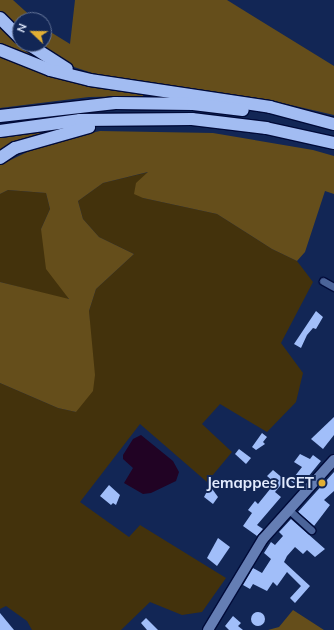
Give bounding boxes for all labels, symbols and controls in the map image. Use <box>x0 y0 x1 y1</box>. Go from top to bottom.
north arrow <box>12 12 52 52</box>
text: N <box>14 21 30 34</box>
place label: Jemappes ICET <box>206 474 314 492</box>
marker: Jemappes ICET <box>317 478 327 488</box>

